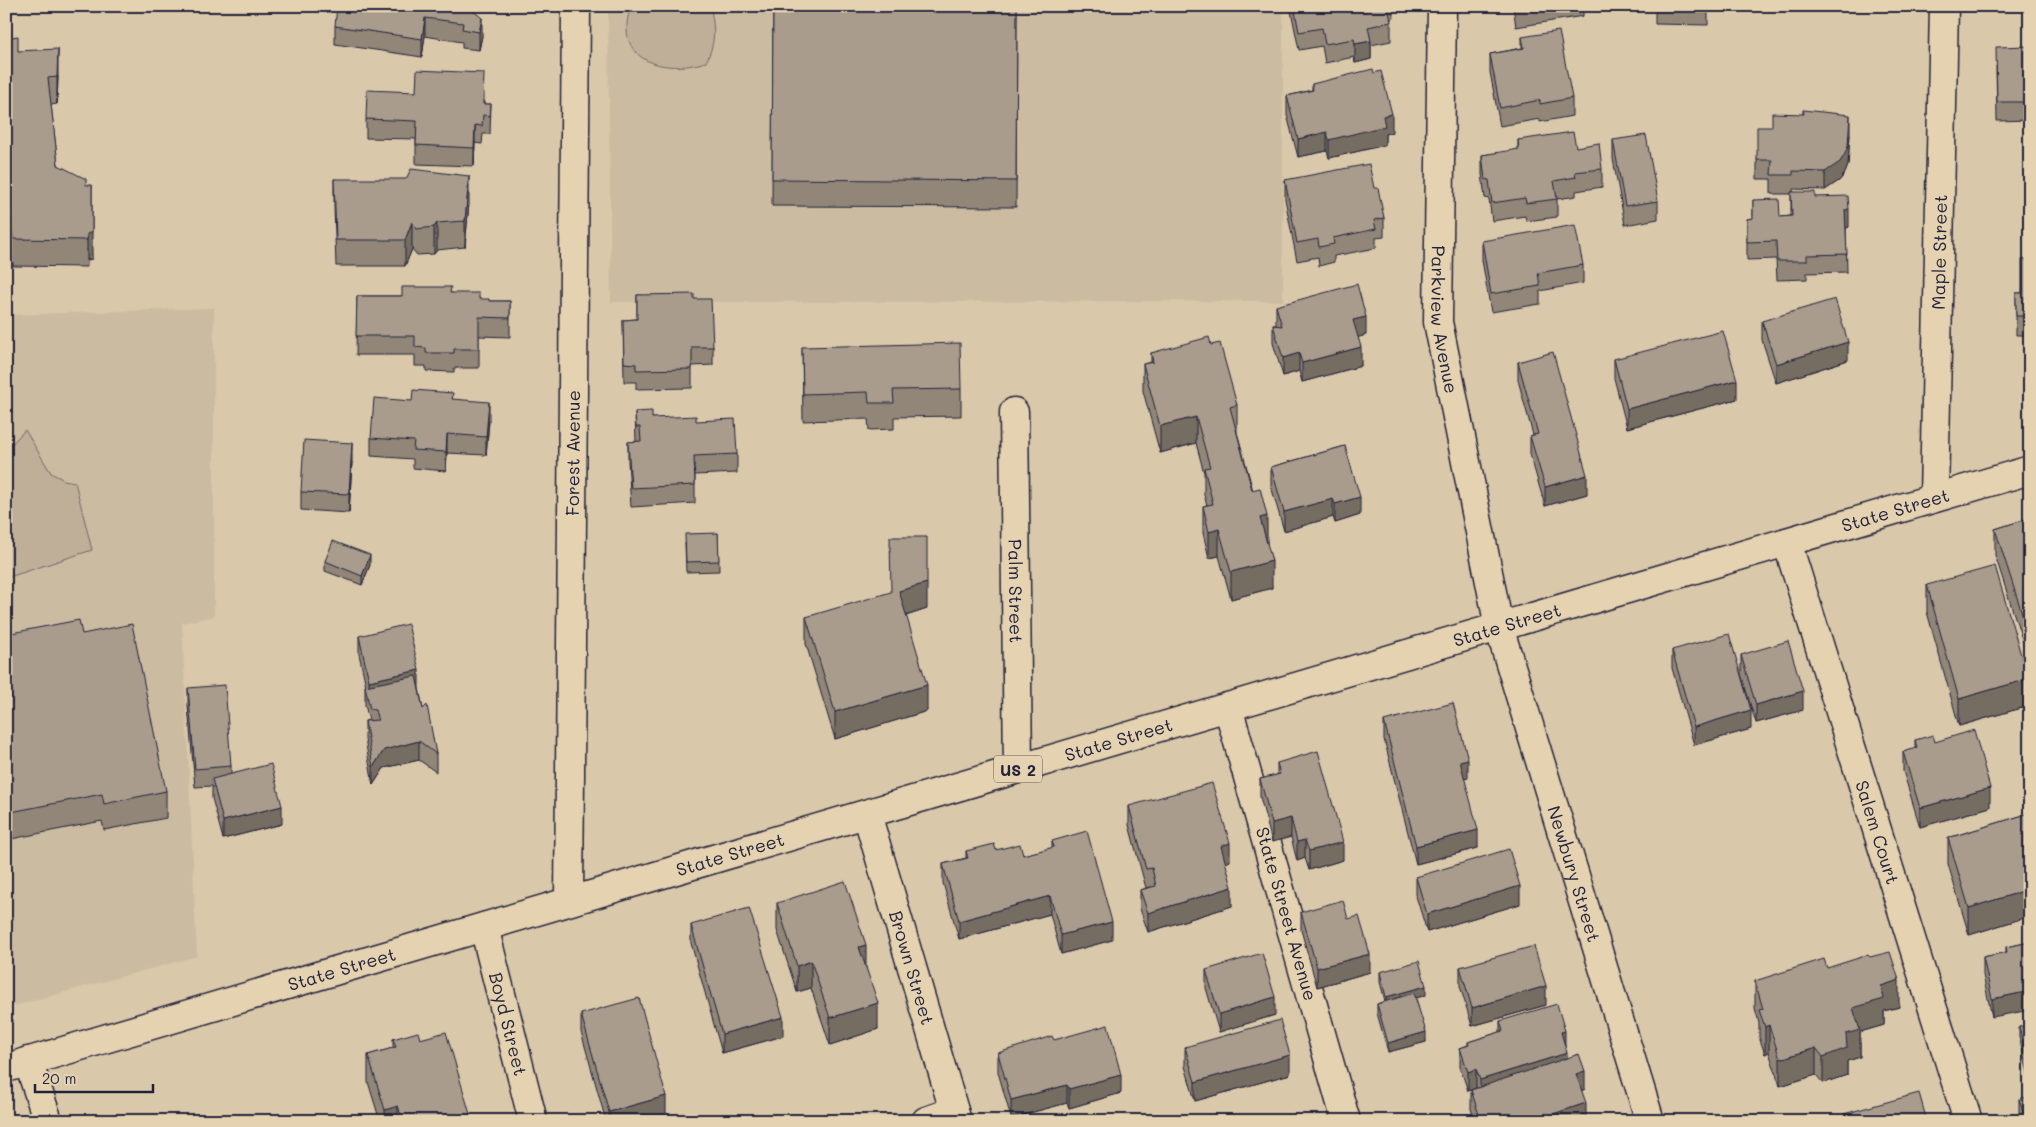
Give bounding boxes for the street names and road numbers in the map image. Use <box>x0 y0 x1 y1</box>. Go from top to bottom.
street label: Maple Street <box>1926 194 1952 310</box>
street label: Parkview Avenue <box>1426 245 1464 395</box>
street label: Forest Avenue <box>560 390 585 516</box>
street label: State Street <box>1838 483 1952 537</box>
street label: Palm Street <box>1003 539 1029 643</box>
street label: State Street <box>1450 597 1564 652</box>
street label: State Street <box>1062 712 1175 767</box>
road number: US 2 <box>994 756 1042 782</box>
street label: Salem Court <box>1850 777 1905 887</box>
street label: Newbury Street <box>1542 803 1607 945</box>
street label: State Street Avenue <box>1251 824 1323 1003</box>
street label: State Street <box>673 827 787 881</box>
street label: Brown Street <box>884 908 940 1028</box>
street label: State Street <box>285 942 399 996</box>
street label: Boyd Street <box>484 970 533 1078</box>

